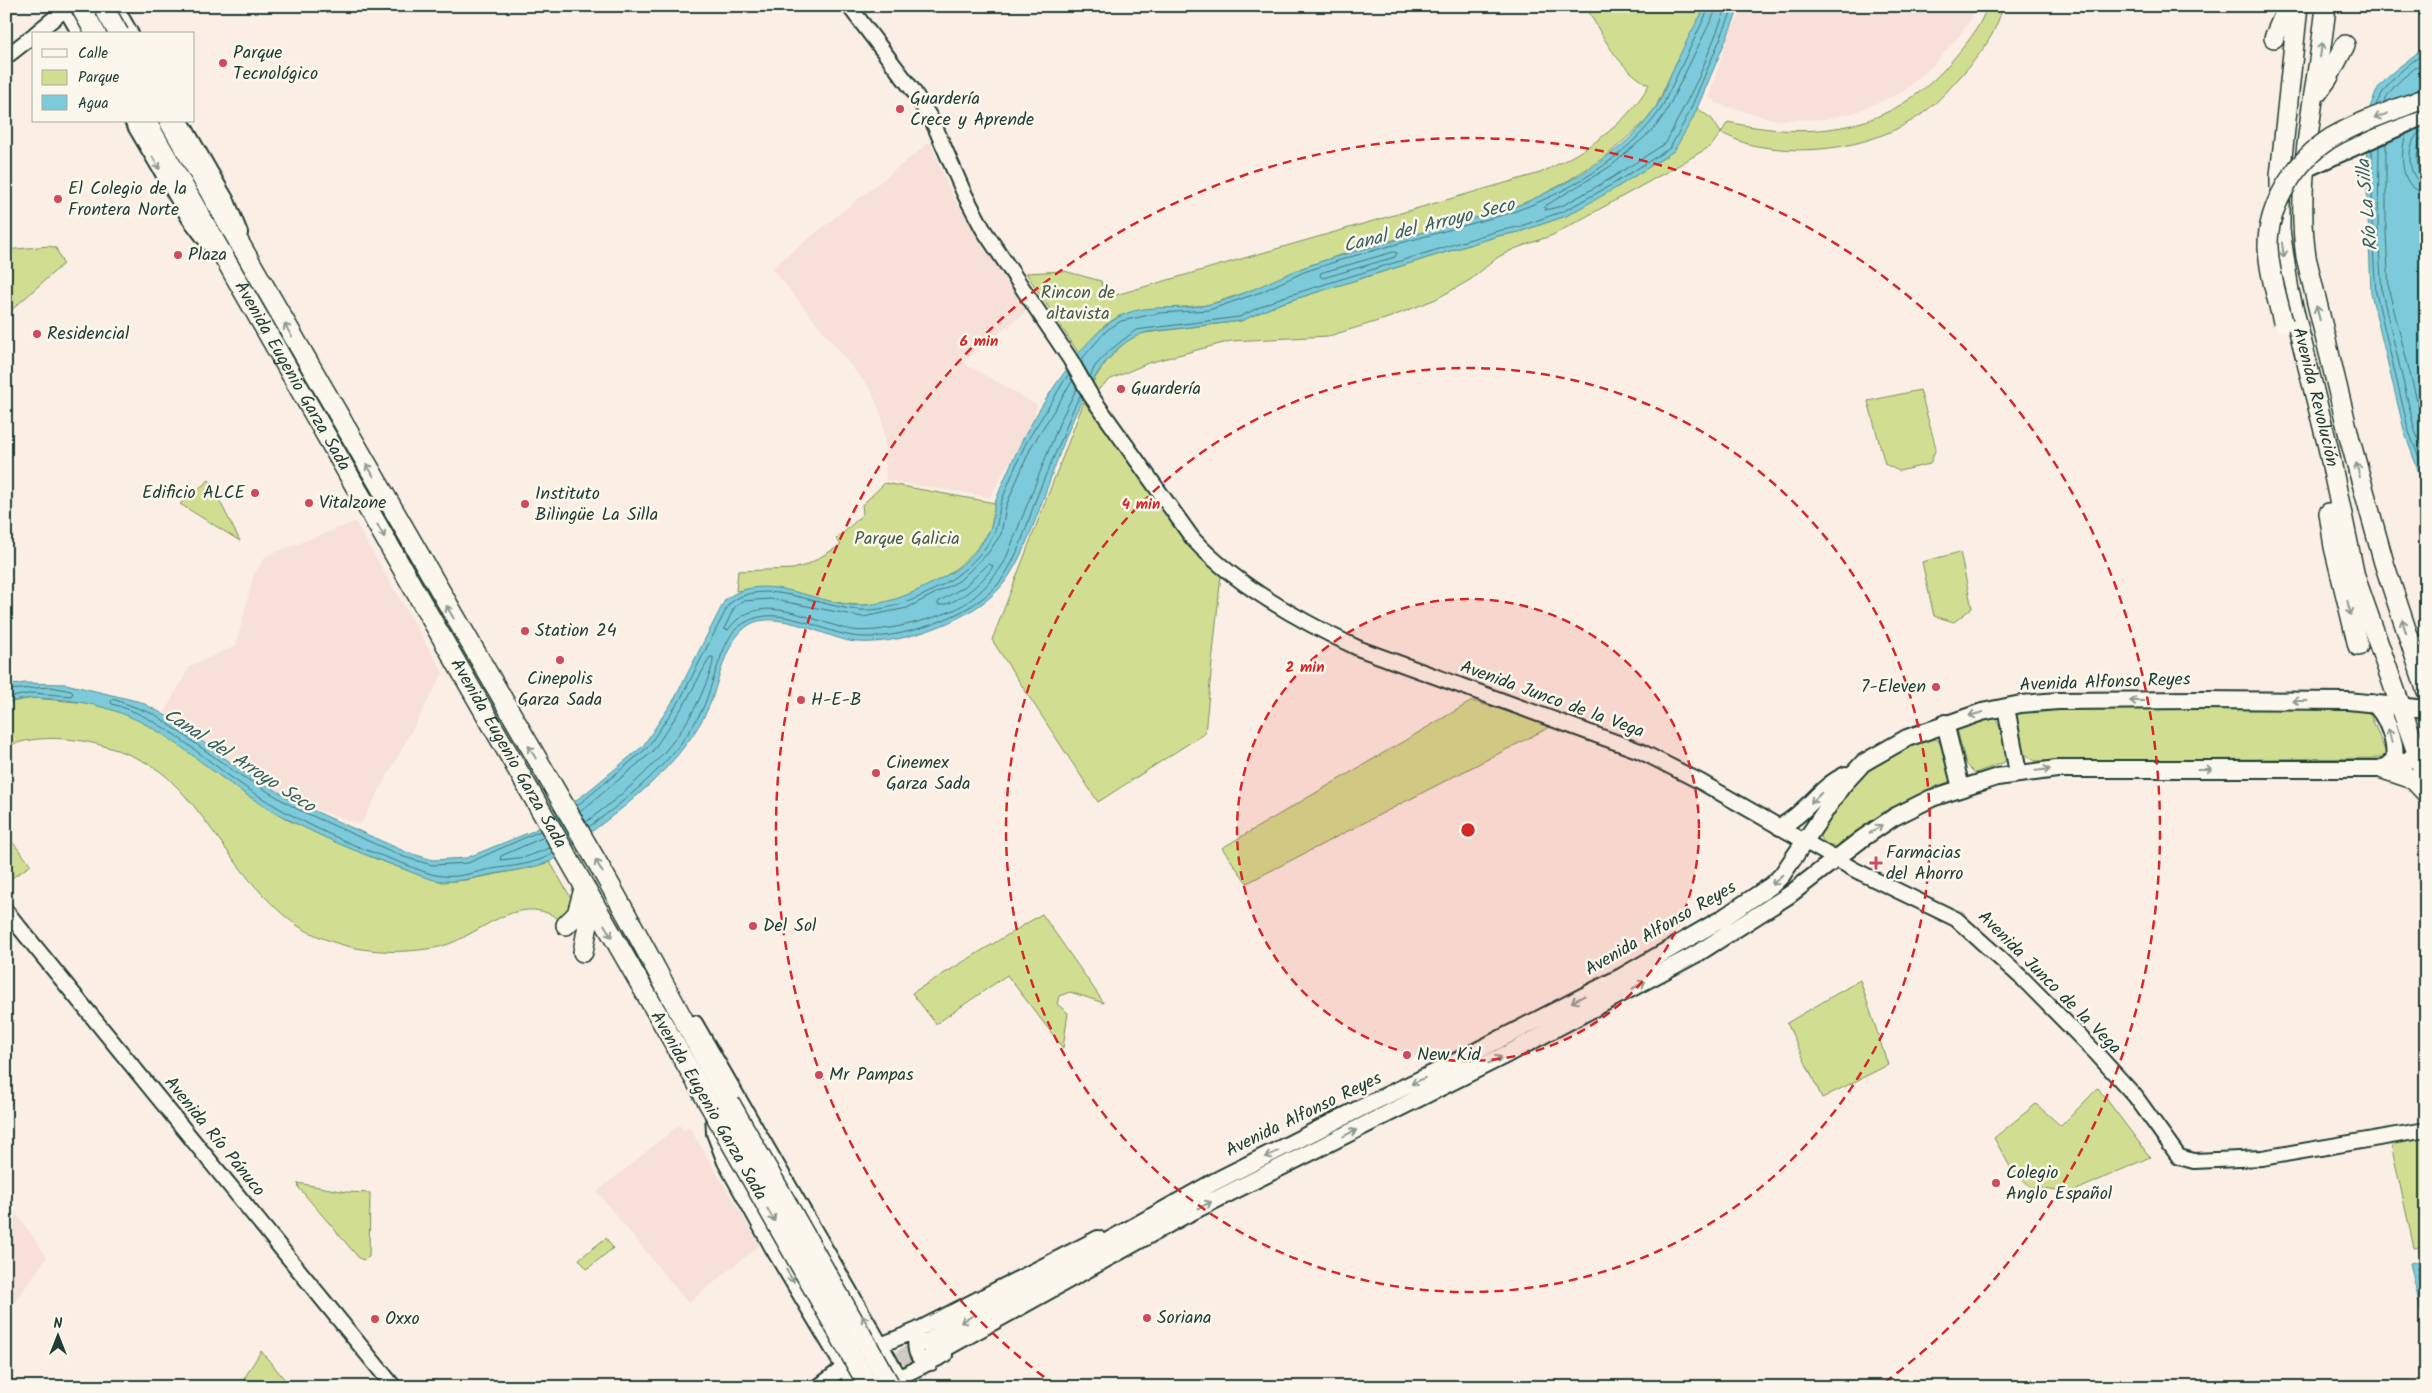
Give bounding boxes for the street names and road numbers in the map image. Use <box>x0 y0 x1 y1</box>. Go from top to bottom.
street label: Avenida Eugenio Garza Sada <box>226 276 358 477</box>
street label: Avenida Revolución <box>2284 324 2346 470</box>
street label: Avenida Eugenio Garza Sada <box>442 653 574 854</box>
street label: Avenida Junco de la Vega <box>1456 653 1648 747</box>
street label: Avenida Alfonso Reyes <box>2019 666 2191 700</box>
street label: Avenida Alfonso Reyes <box>1580 874 1743 984</box>
street label: Avenida Junco de la Vega <box>1970 904 2128 1062</box>
street label: Avenida Eugenio Garza Sada <box>642 1006 774 1206</box>
street label: Avenida Alfonso Reyes <box>1221 1064 1387 1165</box>
street label: Avenida Río Pánuco <box>156 1070 272 1204</box>

